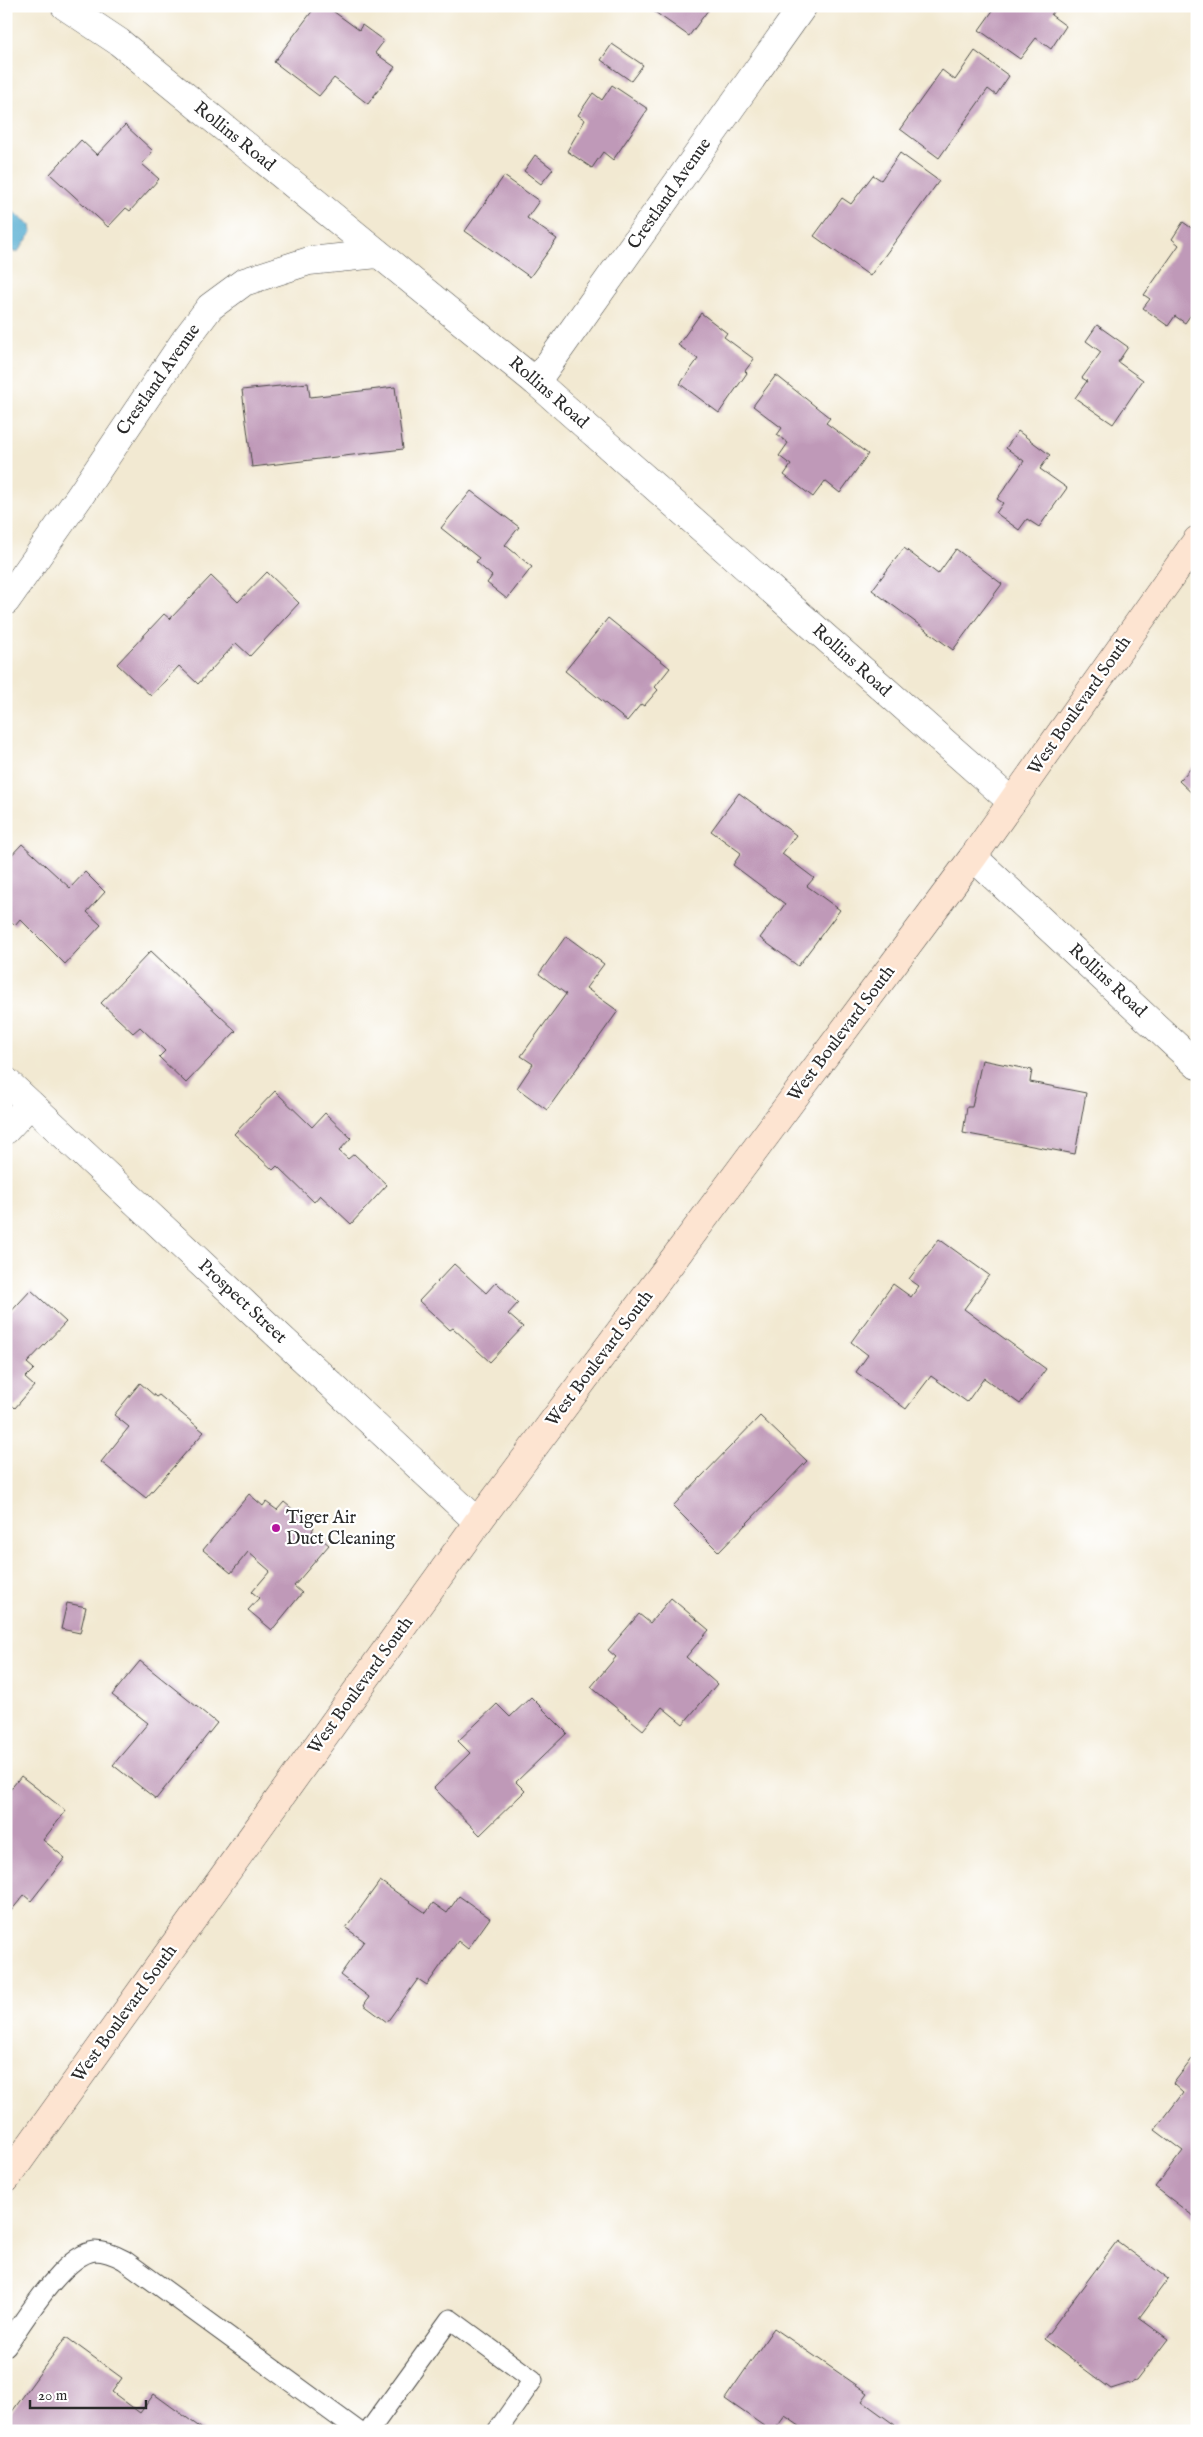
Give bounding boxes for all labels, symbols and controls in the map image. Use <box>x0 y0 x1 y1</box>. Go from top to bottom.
street label: Rollins Road <box>189 97 280 177</box>
street label: Crestland Avenue <box>623 134 717 254</box>
street label: Crestland Avenue <box>112 320 206 440</box>
street label: Rollins Road <box>503 352 593 434</box>
street label: Rollins Road <box>807 620 896 703</box>
street label: West Boulevard South <box>1023 632 1137 780</box>
street label: Rollins Road <box>1063 939 1151 1023</box>
street label: West Boulevard South <box>783 961 901 1107</box>
street label: Prospect Street <box>193 1255 291 1349</box>
street label: West Boulevard South <box>541 1286 659 1432</box>
place label: Tiger Air Duct Cleaning <box>286 1507 395 1551</box>
marker: Tiger Air Duct Cleaning <box>270 1522 282 1534</box>
street label: West Boulevard South <box>303 1612 419 1759</box>
street label: West Boulevard South <box>67 1940 183 2087</box>
scale bar <box>30 2377 146 2409</box>
text: 20 m <box>38 2386 68 2405</box>

